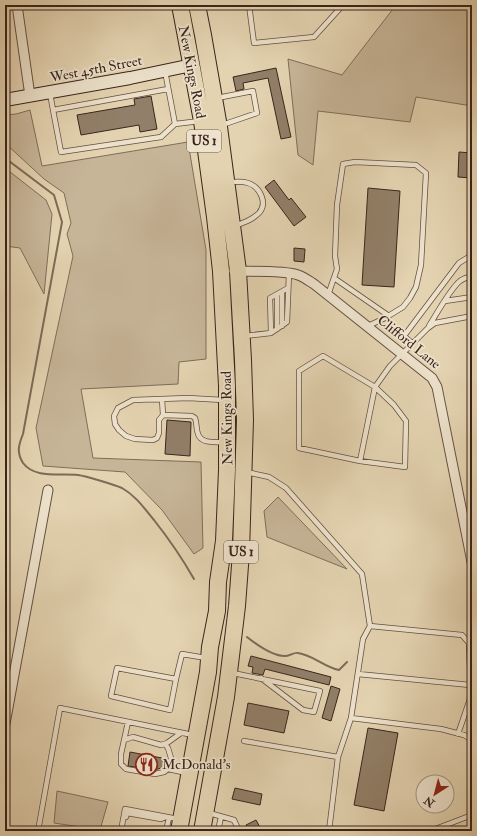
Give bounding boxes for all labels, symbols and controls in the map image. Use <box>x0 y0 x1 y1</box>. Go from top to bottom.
street label: New Kings Road <box>175 24 209 120</box>
street label: West 45th Street <box>48 52 144 86</box>
road number: US 1 <box>187 130 221 152</box>
street label: Clifford Lane <box>374 311 444 373</box>
street label: New Kings Road <box>218 371 236 465</box>
road number: US 1 <box>224 541 258 563</box>
restaurant icon: McDonald's <box>133 751 159 777</box>
place label: McDonald's <box>162 756 231 773</box>
north arrow <box>415 774 455 814</box>
text: N <box>421 793 438 810</box>

